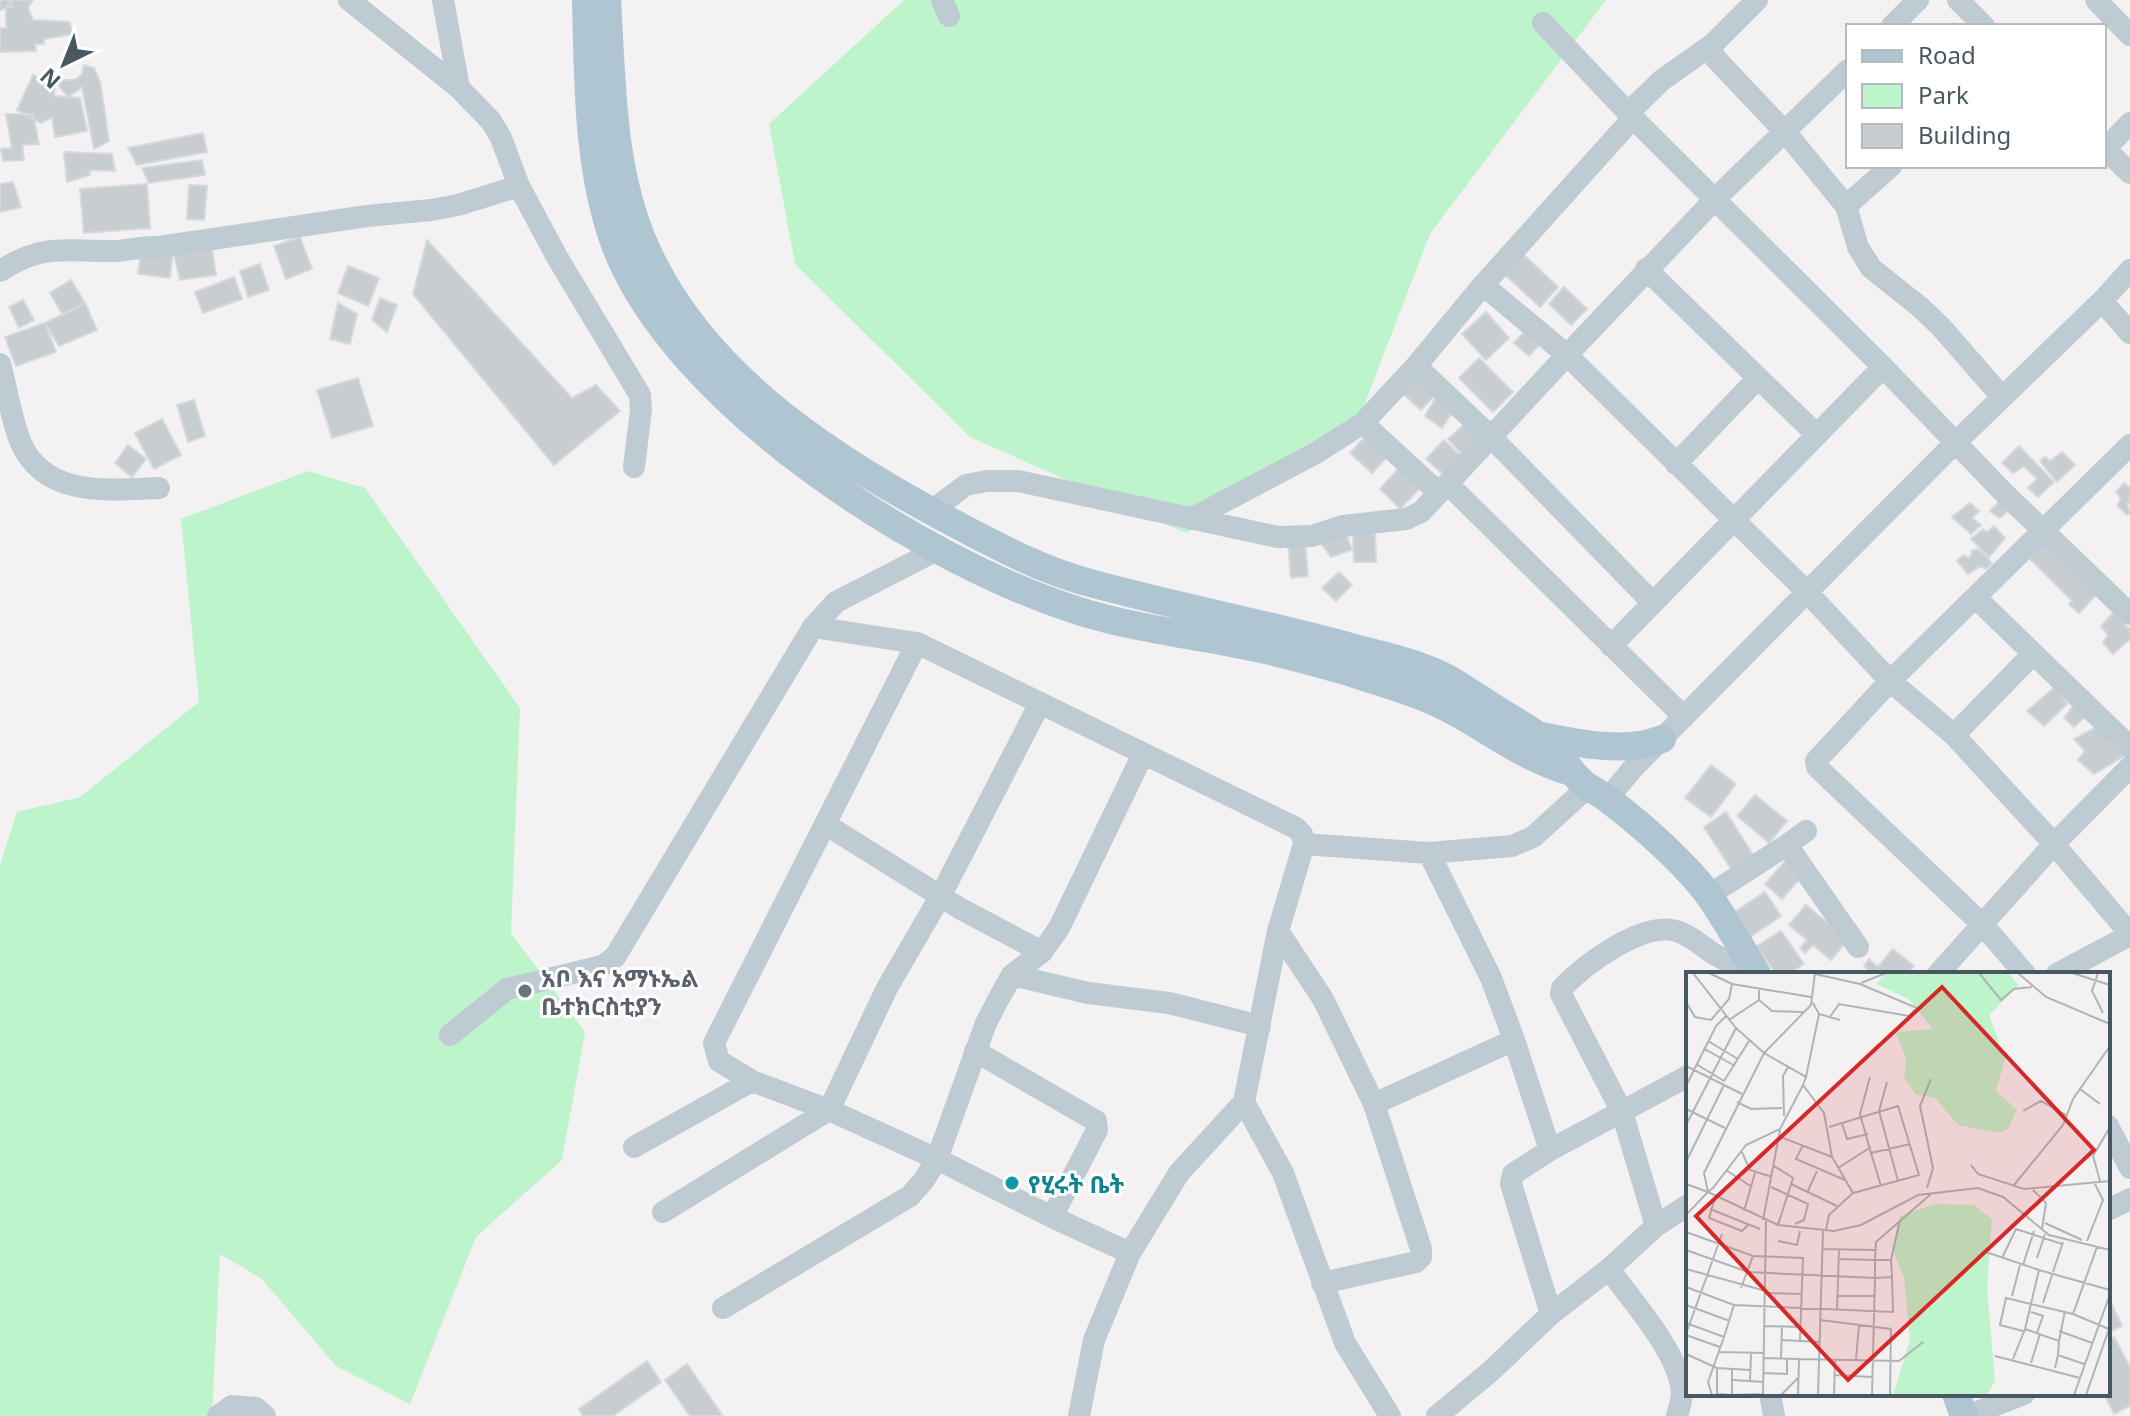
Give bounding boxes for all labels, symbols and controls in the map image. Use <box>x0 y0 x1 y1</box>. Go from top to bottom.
north arrow <box>24 24 104 104</box>
legend <box>1846 24 2106 168</box>
text: Road <box>1918 38 1976 71</box>
text: N <box>33 62 66 96</box>
text: Park <box>1918 78 1969 111</box>
text: Building <box>1918 118 2011 151</box>
place label: አቦ እና አማኑኤል ቤተክርስቲያን <box>541 961 699 1022</box>
inset map <box>1686 972 2110 1396</box>
marker: አቦ እና አማኑኤል ቤተክርስቲያን <box>516 982 534 1000</box>
place label: የሂሩት ቤት <box>1028 1167 1125 1200</box>
marker: የሂሩት ቤት <box>1003 1174 1021 1192</box>

